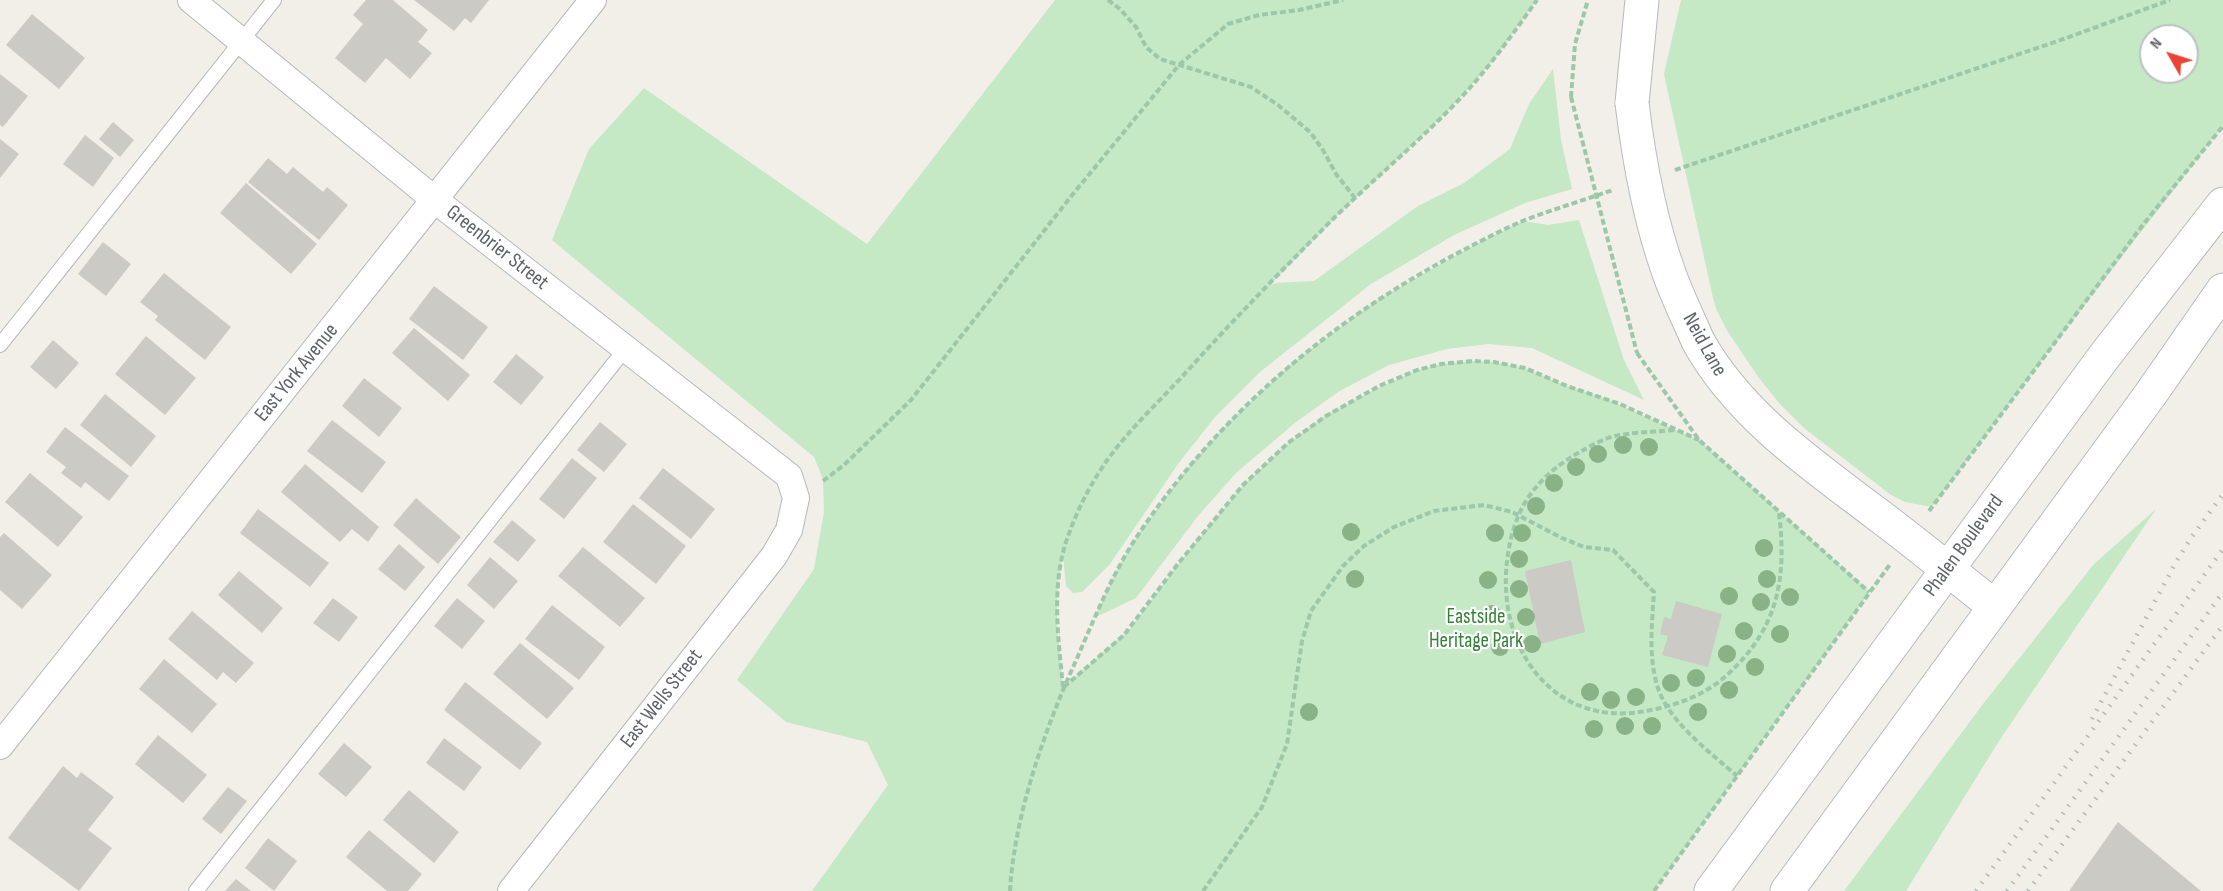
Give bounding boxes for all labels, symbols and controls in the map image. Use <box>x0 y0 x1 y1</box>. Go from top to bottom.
north arrow <box>2139 24 2199 84</box>
text: N <box>2146 34 2166 53</box>
street label: Greenbrier Street <box>441 200 553 296</box>
street label: Neid Lane <box>1676 309 1732 381</box>
street label: East York Avenue <box>250 319 344 427</box>
street label: Phalen Boulevard <box>1919 490 2009 602</box>
park label: Eastside Heritage Park <box>1429 605 1523 655</box>
street label: East Wells Street <box>616 645 708 753</box>

